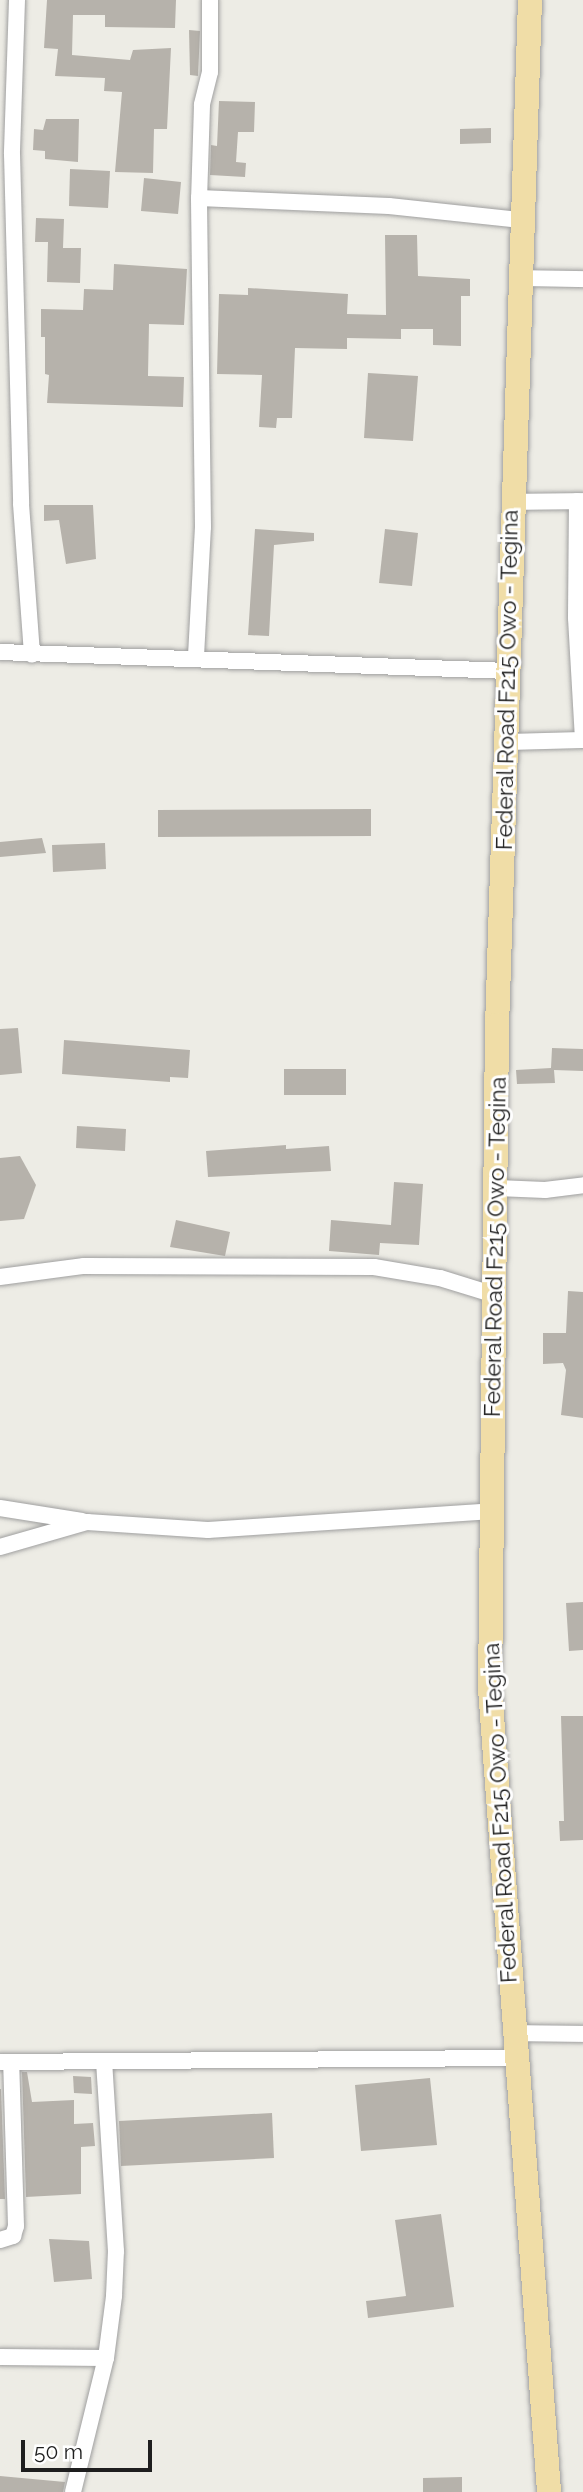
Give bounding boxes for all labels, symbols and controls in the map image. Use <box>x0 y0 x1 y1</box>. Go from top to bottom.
street label: Federal Road F215 Owo - Tegina <box>490 509 524 851</box>
street label: Federal Road F215 Owo - Tegina <box>478 1076 512 1418</box>
street label: Federal Road F215 Owo - Tegina <box>477 1642 523 1984</box>
scale bar <box>24 2426 156 2470</box>
text: 50 m <box>34 2439 83 2464</box>

